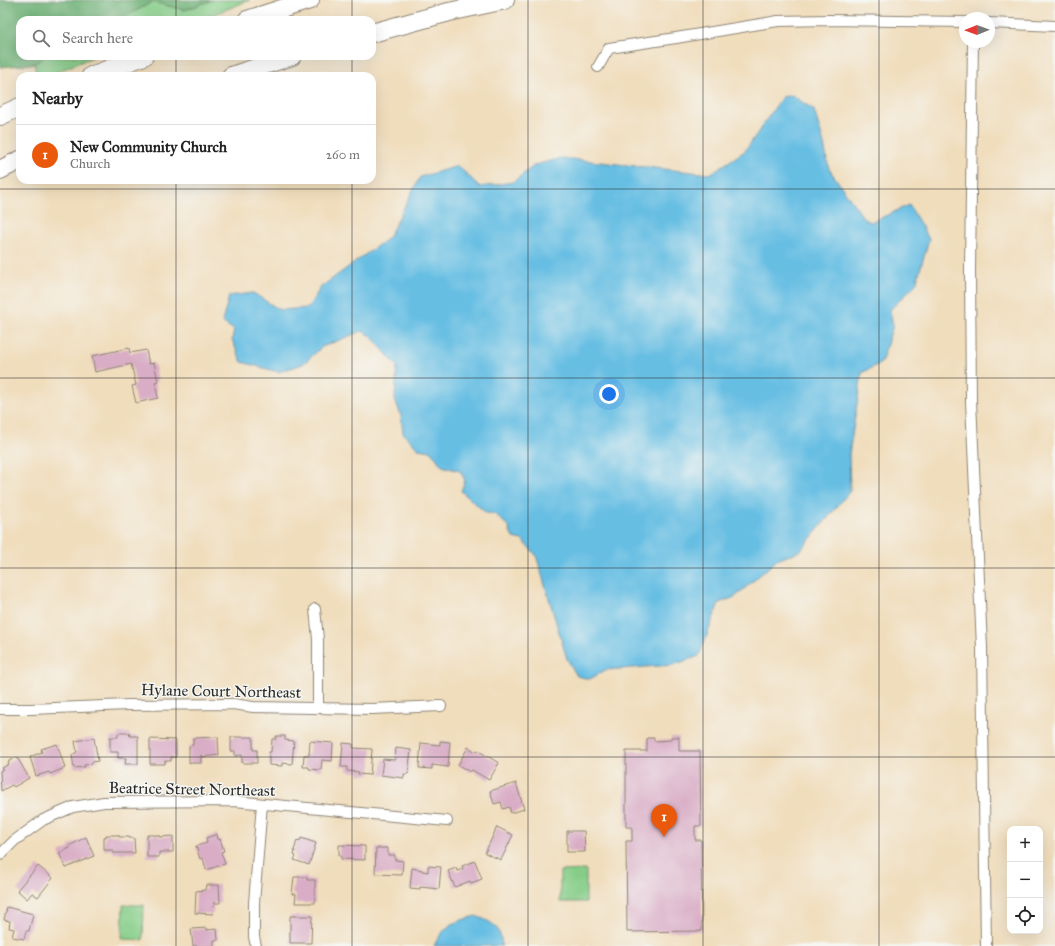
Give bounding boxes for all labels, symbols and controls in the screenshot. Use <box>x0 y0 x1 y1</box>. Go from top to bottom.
north arrow <box>959 12 995 48</box>
search box <box>16 16 376 60</box>
icon: search <box>30 27 52 49</box>
text: Search here <box>62 29 133 47</box>
text: Nearby <box>32 88 83 109</box>
text: New Community Church <box>70 138 227 156</box>
text: 1 <box>42 147 48 163</box>
text: 260 m <box>326 147 360 163</box>
text: Church <box>70 156 110 172</box>
your location <box>599 384 619 404</box>
street label: Hylane Court Northeast <box>141 680 302 702</box>
street label: Beatrice Street Northeast <box>108 778 276 800</box>
pin: 1 <box>651 804 677 837</box>
map controls <box>1007 826 1043 934</box>
button: + <box>1007 826 1043 862</box>
button: − <box>1007 862 1043 898</box>
button: locate <box>1007 898 1043 934</box>

